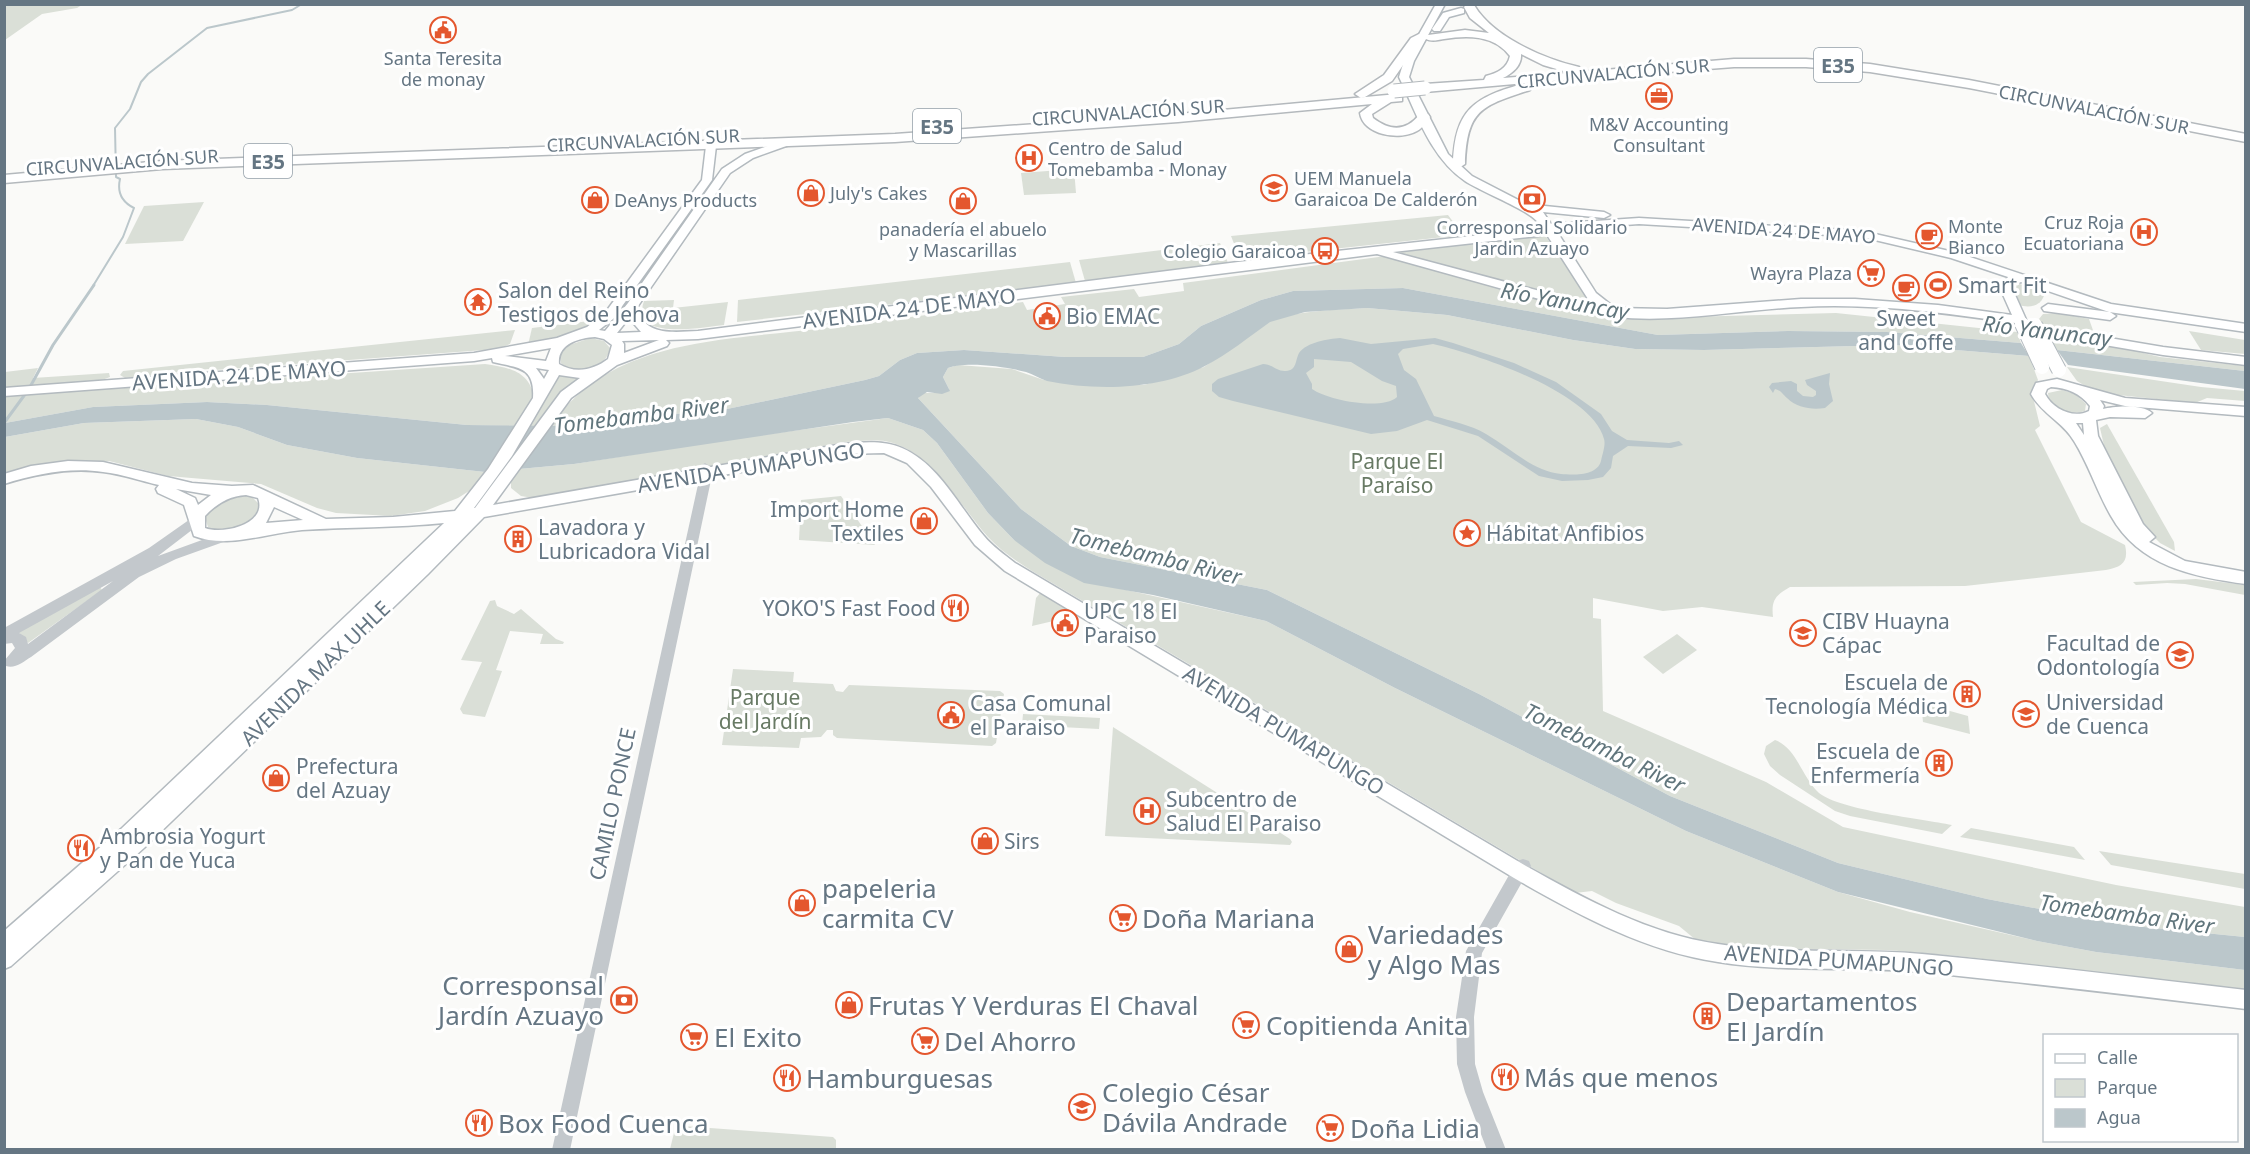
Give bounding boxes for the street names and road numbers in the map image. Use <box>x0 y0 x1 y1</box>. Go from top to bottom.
road number: E35 <box>1814 48 1862 82</box>
street label: CIRCUNVALACIÓN SUR <box>1516 53 1710 93</box>
street label: CIRCUNVALACIÓN SUR <box>1997 79 2191 139</box>
street label: CIRCUNVALACIÓN SUR <box>1031 93 1225 131</box>
road number: E35 <box>913 109 961 143</box>
street label: CIRCUNVALACIÓN SUR <box>546 123 740 157</box>
street label: CIRCUNVALACIÓN SUR <box>25 143 219 181</box>
road number: E35 <box>244 144 292 178</box>
street label: AVENIDA 24 DE MAYO <box>1691 212 1877 248</box>
street label: AVENIDA 24 DE MAYO <box>801 281 1017 335</box>
street label: AVENIDA 24 DE MAYO <box>131 354 347 396</box>
street label: AVENIDA PUMAPUNGO <box>635 435 867 499</box>
street label: AVENIDA MAX UHLE <box>234 594 396 752</box>
street label: AVENIDA PUMAPUNGO <box>1178 659 1390 801</box>
street label: CAMILO PONCE <box>582 725 642 883</box>
street label: AVENIDA PUMAPUNGO <box>1723 938 1955 982</box>

